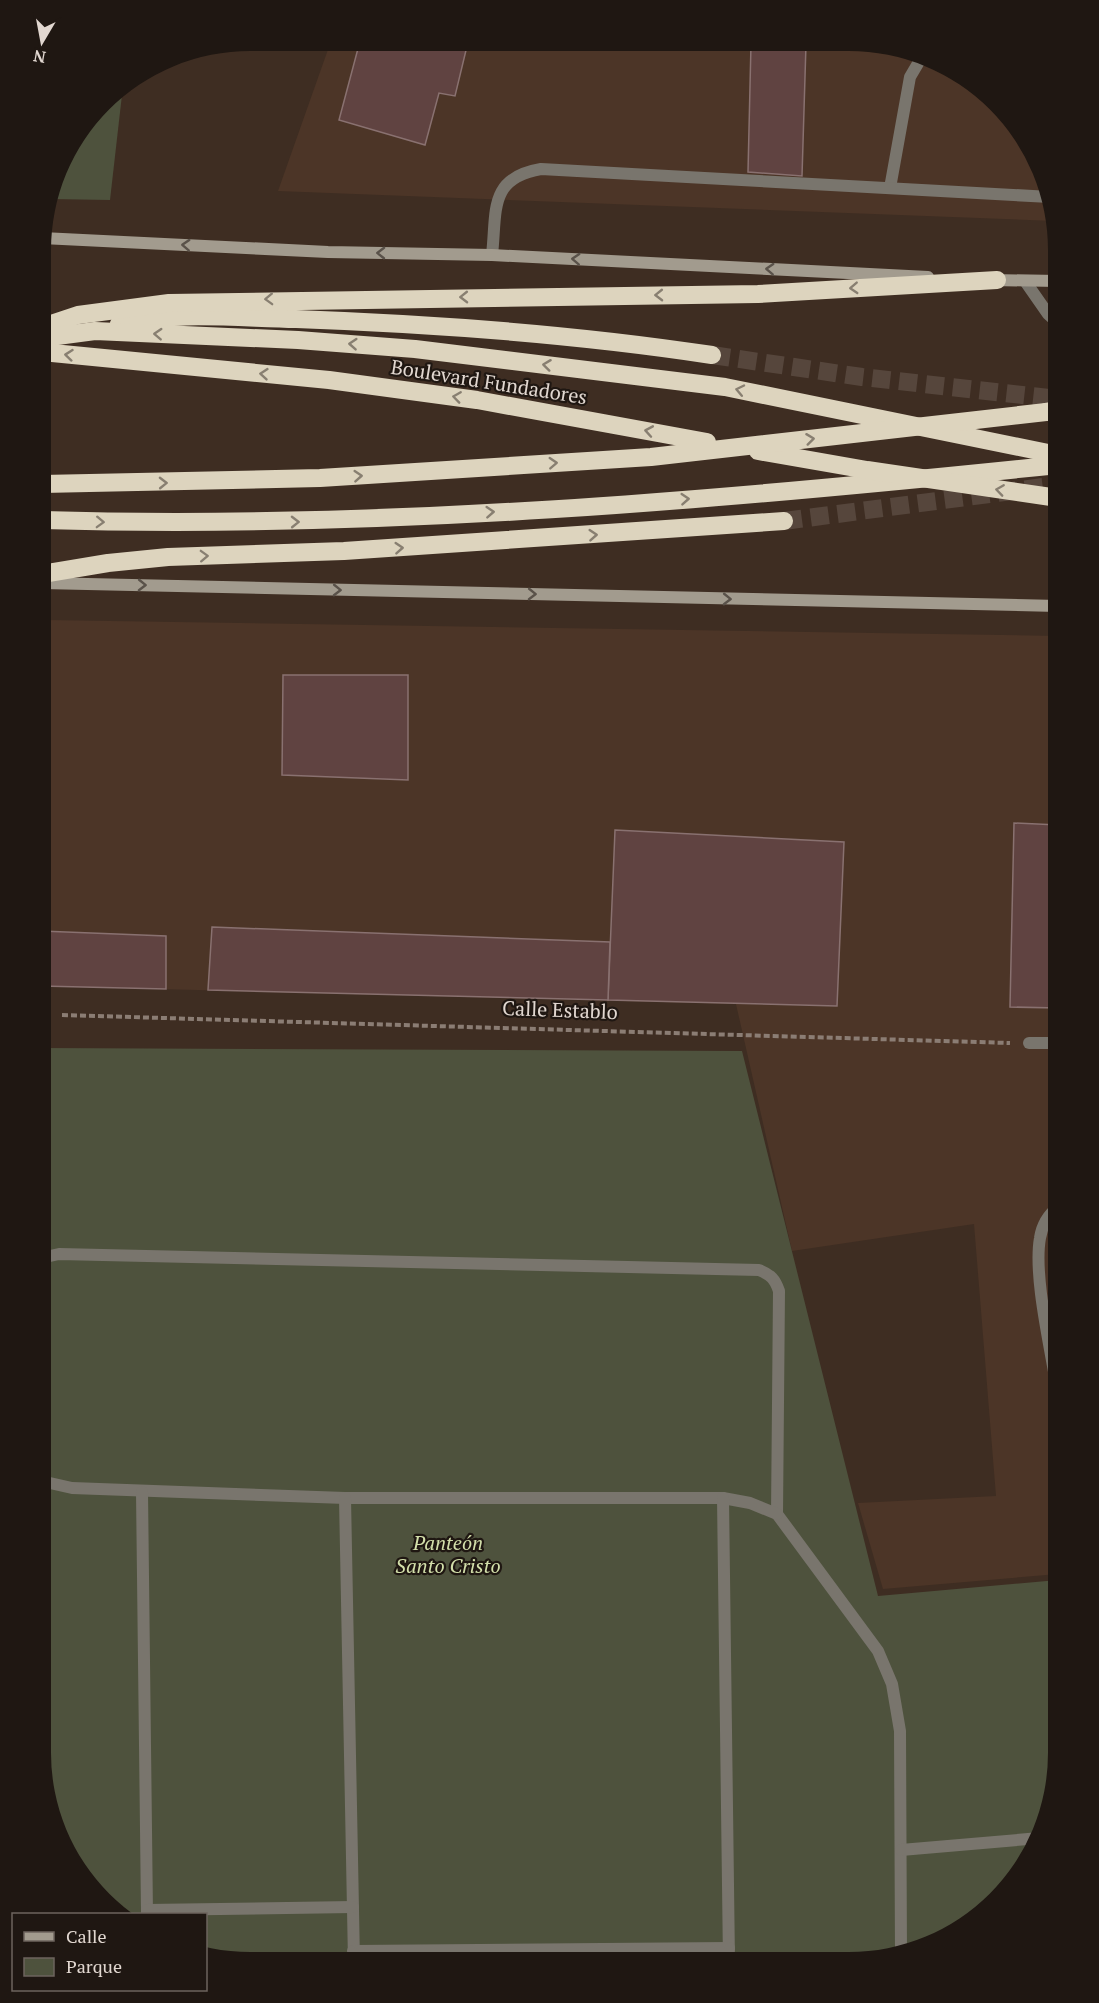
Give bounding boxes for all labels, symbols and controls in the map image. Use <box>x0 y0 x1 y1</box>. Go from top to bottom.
north arrow <box>12 12 72 72</box>
text: N <box>32 45 47 69</box>
one-way arrow <box>181 239 190 252</box>
one-way arrow <box>376 247 385 260</box>
one-way arrow <box>571 253 580 266</box>
one-way arrow <box>766 262 775 275</box>
one-way arrow <box>850 282 859 295</box>
one-way arrow <box>655 289 664 301</box>
one-way arrow <box>460 291 469 303</box>
one-way arrow <box>265 293 274 306</box>
one-way arrow <box>154 327 163 340</box>
one-way arrow <box>348 338 357 351</box>
one-way arrow <box>65 349 74 361</box>
street label: Boulevard Fundadores <box>389 353 589 410</box>
one-way arrow <box>542 359 551 371</box>
one-way arrow <box>259 368 268 381</box>
one-way arrow <box>735 384 745 397</box>
one-way arrow <box>452 392 462 404</box>
one-way arrow <box>644 426 654 438</box>
one-way arrow <box>805 433 814 446</box>
one-way arrow <box>548 457 557 470</box>
one-way arrow <box>354 469 363 482</box>
one-way arrow <box>159 477 168 489</box>
one-way arrow <box>996 484 1005 496</box>
one-way arrow <box>680 493 689 506</box>
one-way arrow <box>486 506 495 519</box>
one-way arrow <box>96 515 105 528</box>
one-way arrow <box>291 516 300 528</box>
one-way arrow <box>589 529 598 542</box>
one-way arrow <box>394 541 403 554</box>
one-way arrow <box>200 549 209 562</box>
one-way arrow <box>138 579 147 592</box>
one-way arrow <box>333 584 342 596</box>
one-way arrow <box>528 588 537 601</box>
one-way arrow <box>723 593 732 605</box>
street label: Calle Establo <box>502 994 618 1025</box>
park label: Panteón Santo Cristo <box>395 1529 501 1579</box>
legend <box>12 1913 207 1991</box>
text: Calle <box>66 1924 107 1948</box>
text: Parque <box>66 1954 122 1978</box>

